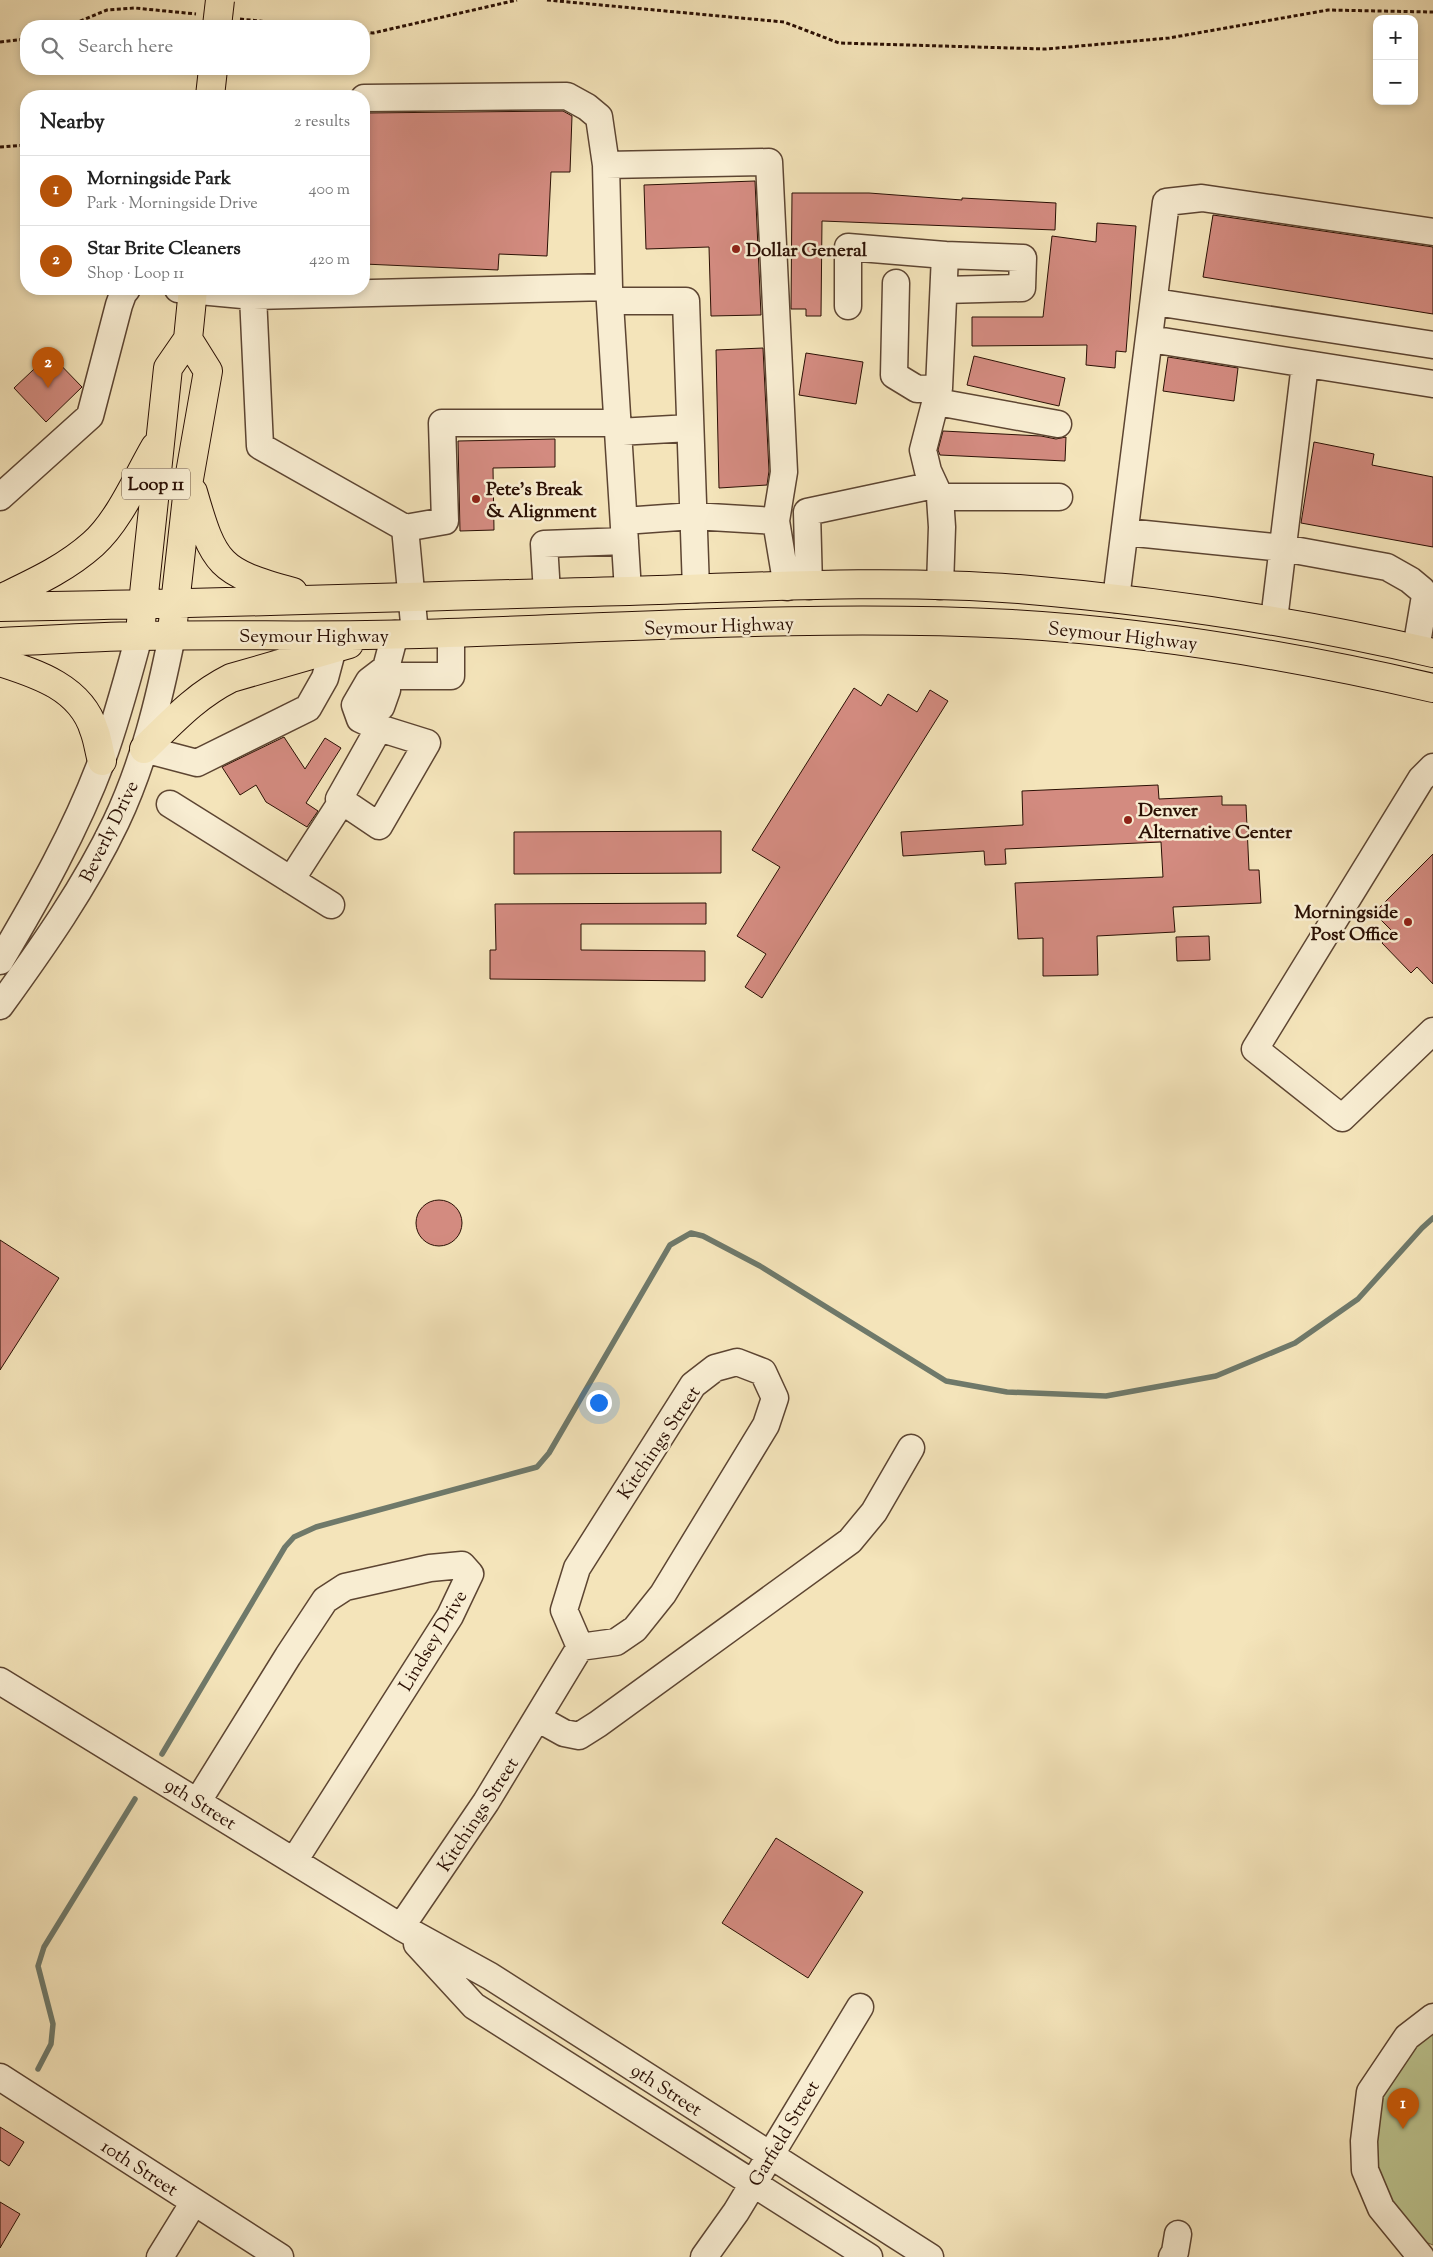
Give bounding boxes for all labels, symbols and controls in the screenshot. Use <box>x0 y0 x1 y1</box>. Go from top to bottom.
map controls <box>1373 15 1418 105</box>
button: + <box>1373 15 1418 60</box>
search box <box>20 20 370 75</box>
icon: search <box>38 34 66 62</box>
text: Search here <box>78 34 173 61</box>
button: − <box>1373 60 1418 105</box>
text: Nearby <box>40 108 105 138</box>
text: 2 results <box>294 111 350 134</box>
text: Morningside Park <box>87 166 231 193</box>
text: 1 <box>53 179 59 202</box>
text: 400 m <box>309 179 350 202</box>
text: Park · Morningside Drive <box>87 193 258 216</box>
text: Star Brite Cleaners <box>87 236 241 263</box>
place label: Dollar General <box>746 238 868 265</box>
marker: Dollar General <box>730 243 742 255</box>
text: 2 <box>52 249 60 272</box>
text: 420 m <box>309 249 350 272</box>
text: Shop · Loop 11 <box>87 263 184 286</box>
pin: 2 <box>32 347 64 388</box>
road number: Loop 11 <box>122 468 190 499</box>
place label: Pete's Break & Alignment <box>486 477 597 526</box>
marker: Pete's Break & Alignment <box>470 493 482 505</box>
street label: Seymour Highway <box>644 611 795 644</box>
street label: Seymour Highway <box>1047 616 1199 659</box>
street label: Seymour Highway <box>239 624 390 651</box>
street label: Beverly Drive <box>74 777 147 888</box>
place label: Denver Alternative Center <box>1138 798 1293 847</box>
marker: Denver Alternative Center <box>1122 814 1134 826</box>
place label: Morningside Post Office <box>1294 900 1398 949</box>
marker: Morningside Post Office <box>1402 916 1414 928</box>
street label: Kitchings Street <box>612 1381 708 1505</box>
your location <box>586 1390 612 1416</box>
street label: Lindsey Drive <box>393 1585 475 1697</box>
street label: Kitchings Street <box>432 1752 526 1878</box>
street label: 9th Street <box>159 1772 241 1838</box>
street label: 9th Street <box>625 2058 707 2124</box>
street label: Garfield Street <box>743 2076 828 2192</box>
pin: 1 <box>1387 2088 1419 2129</box>
street label: 10th Street <box>95 2134 183 2204</box>

